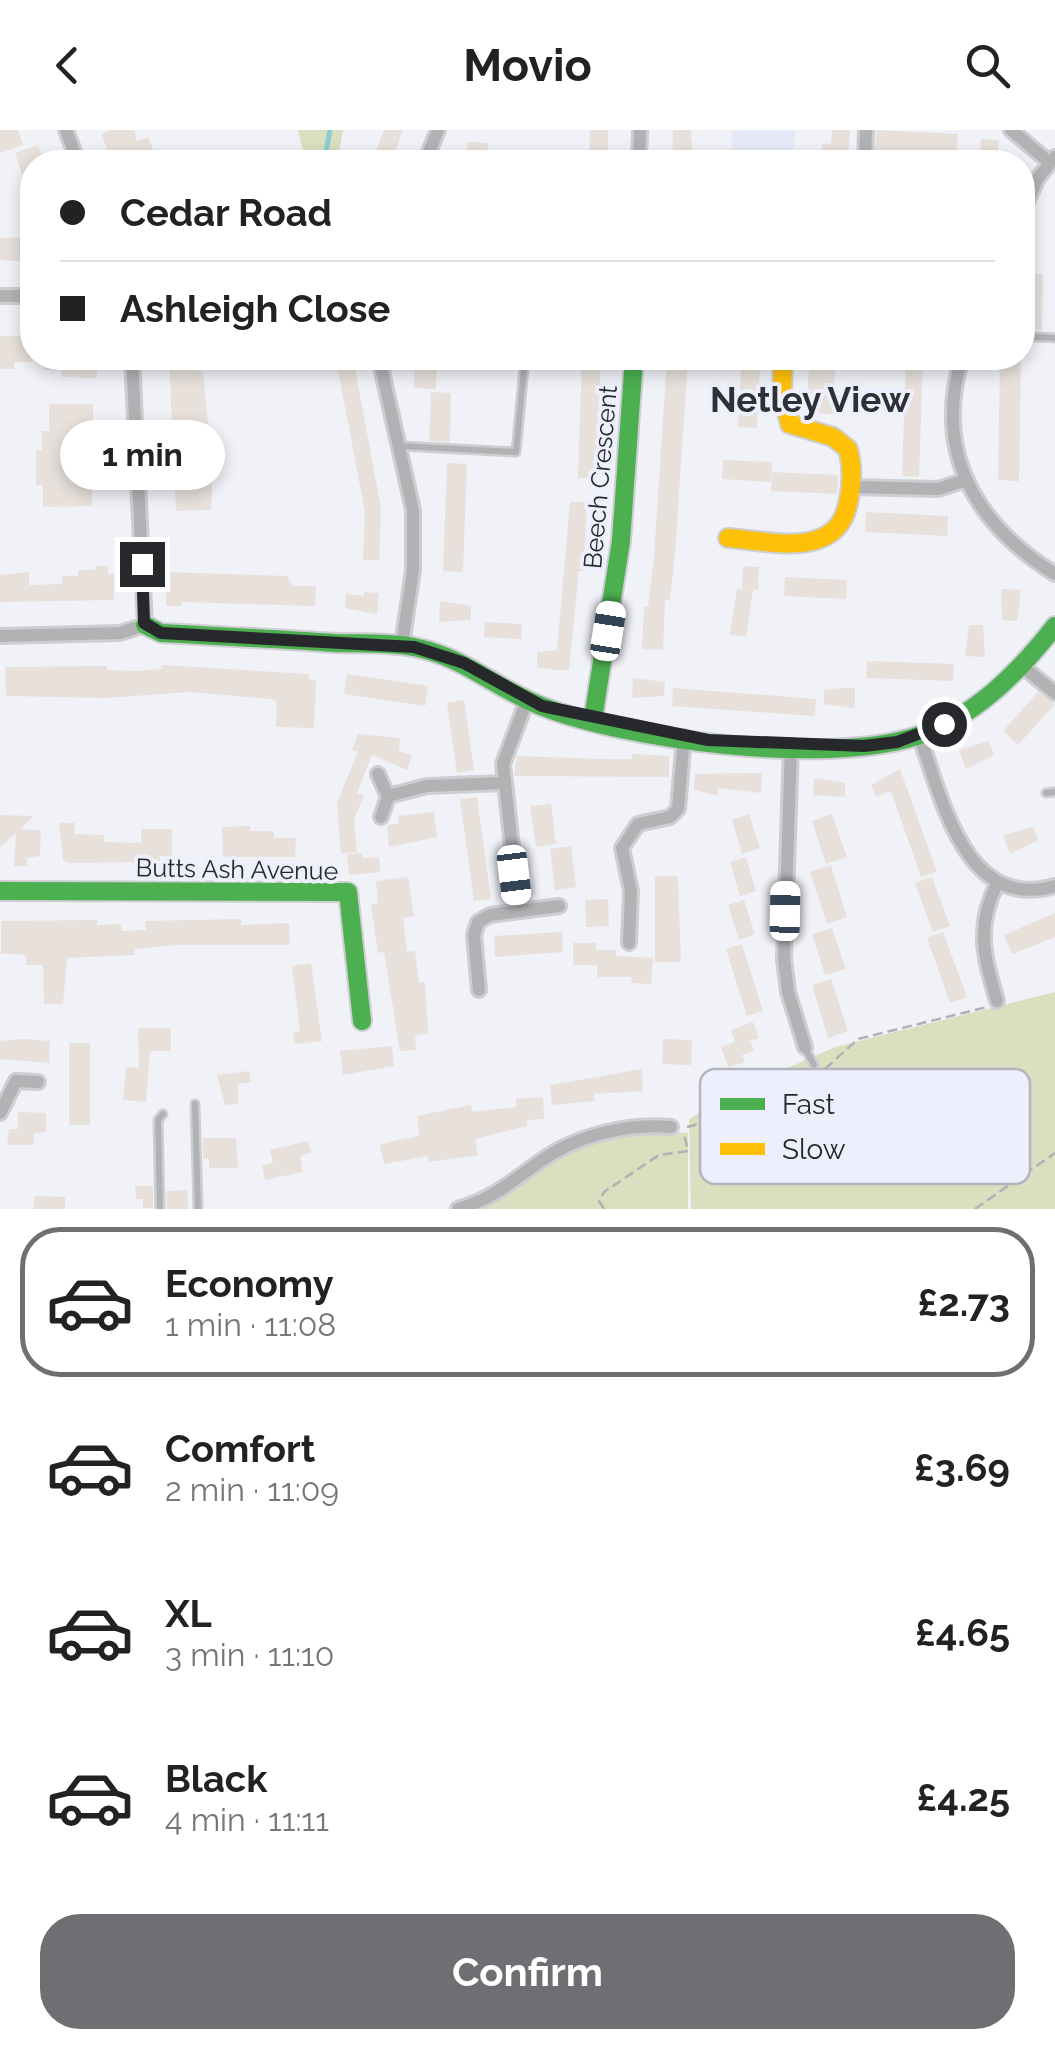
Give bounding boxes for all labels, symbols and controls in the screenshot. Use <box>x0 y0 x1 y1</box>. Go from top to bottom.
icon: back <box>40 38 95 93</box>
icon: search <box>960 38 1015 93</box>
text: Movio <box>463 39 592 92</box>
text: Cedar Road <box>120 190 332 235</box>
text: Ashleigh Close <box>120 286 390 331</box>
district label: Netley View <box>710 379 911 420</box>
street label: Beech Crescent <box>577 383 623 570</box>
callout: 1 min <box>59 419 224 489</box>
text: 1 min <box>102 436 183 473</box>
route end <box>120 542 165 587</box>
car <box>588 599 628 663</box>
route start <box>922 702 967 747</box>
car <box>495 843 533 907</box>
street label: Butts Ash Avenue <box>135 852 339 886</box>
car <box>769 881 801 941</box>
legend <box>700 1069 1030 1184</box>
text: Fast <box>782 1088 835 1121</box>
text: Slow <box>782 1133 846 1166</box>
icon: car <box>45 1257 135 1347</box>
text: Economy <box>165 1261 334 1306</box>
text: £2.73 <box>918 1280 1010 1325</box>
text: 1 min · 11:08 <box>165 1306 336 1343</box>
icon: car <box>45 1422 135 1512</box>
text: Comfort <box>165 1426 315 1471</box>
text: £3.69 <box>914 1445 1010 1490</box>
text: 2 min · 11:09 <box>165 1471 339 1508</box>
icon: car <box>45 1587 135 1677</box>
text: XL <box>165 1591 212 1636</box>
text: £4.65 <box>915 1610 1010 1655</box>
text: 3 min · 11:10 <box>165 1636 334 1673</box>
icon: car <box>45 1752 135 1842</box>
text: Black <box>165 1756 267 1801</box>
text: £4.25 <box>917 1775 1010 1820</box>
text: 4 min · 11:11 <box>165 1801 329 1838</box>
button: Confirm <box>40 1914 1015 2029</box>

